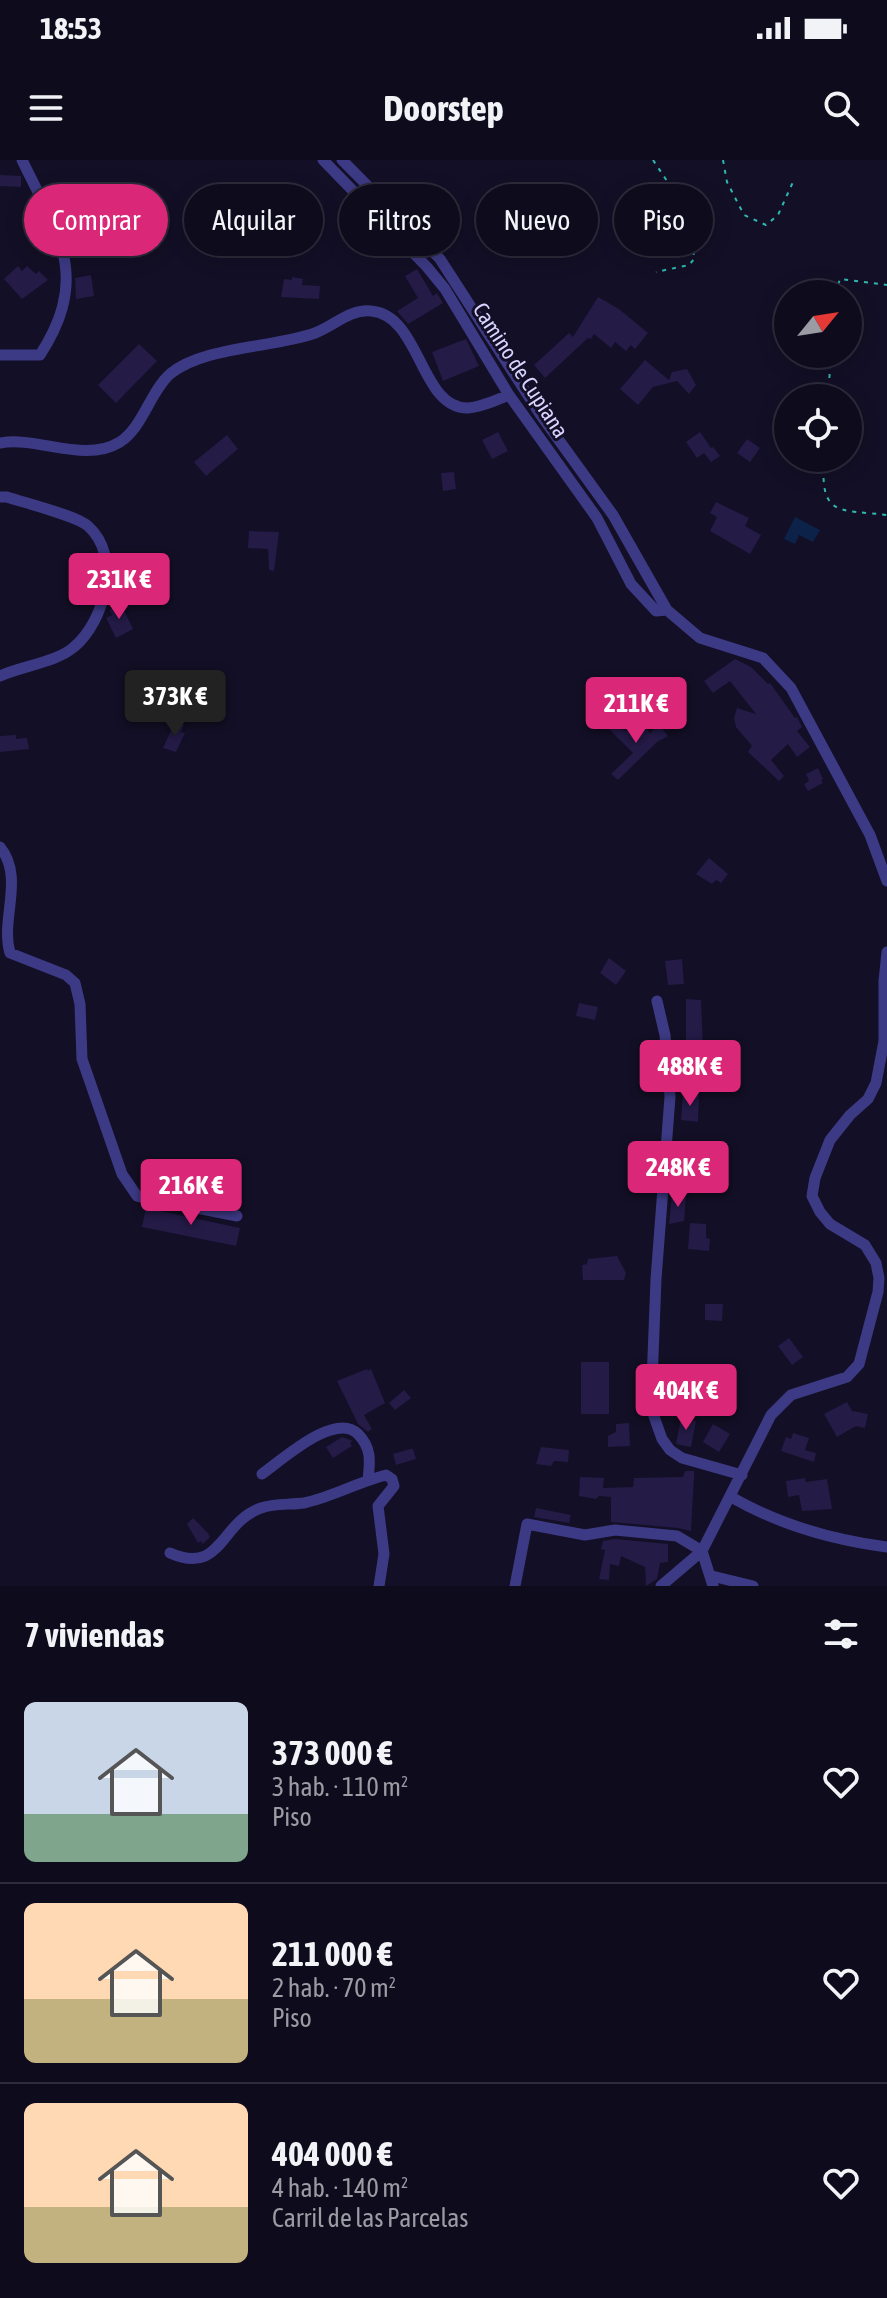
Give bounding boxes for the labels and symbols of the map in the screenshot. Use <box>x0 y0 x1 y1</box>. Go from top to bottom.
north arrow <box>774 280 862 368</box>
street label: Camino de Cupiana <box>468 298 574 442</box>
pin: 231K € <box>54 553 184 621</box>
pin: 373K € <box>110 670 240 738</box>
pin: 211K € <box>571 677 701 745</box>
pin: 488K € <box>625 1040 755 1108</box>
pin: 248K € <box>613 1141 743 1209</box>
pin: 216K € <box>126 1159 256 1227</box>
pin: 404K € <box>621 1364 751 1432</box>

